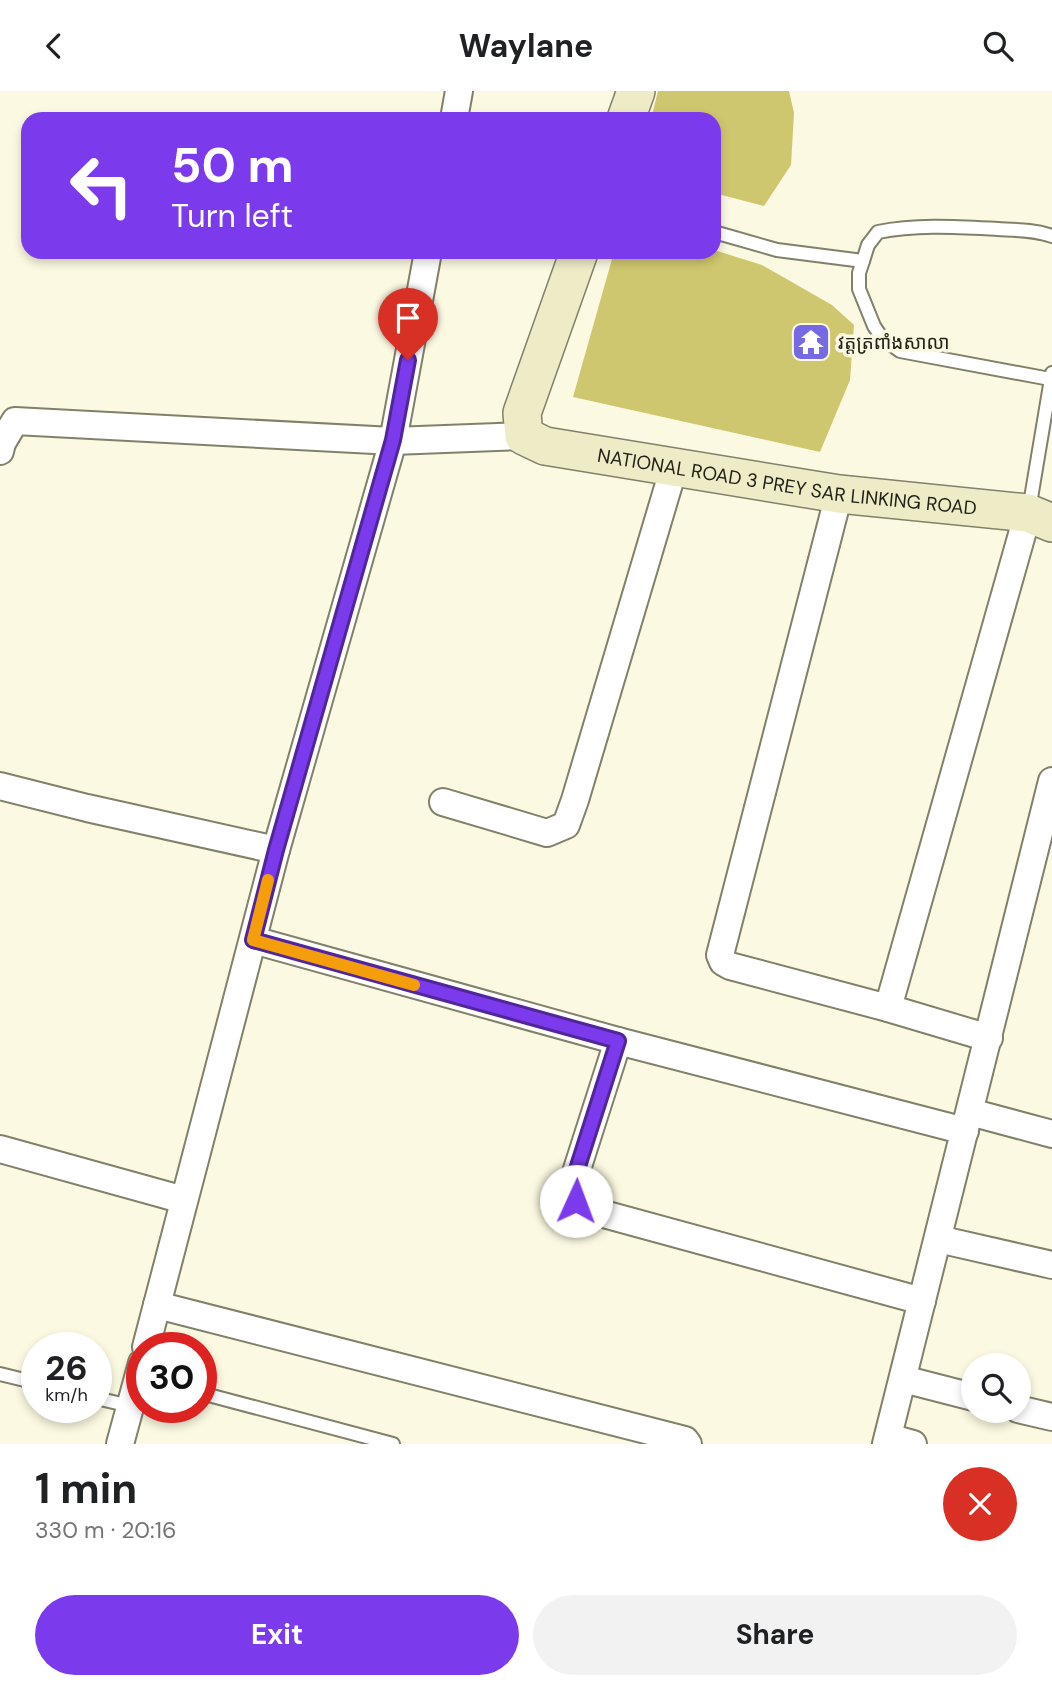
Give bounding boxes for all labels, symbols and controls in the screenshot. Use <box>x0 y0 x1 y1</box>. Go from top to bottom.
text: Waylane <box>459 25 593 67</box>
icon: back <box>35 27 73 65</box>
icon: search <box>979 27 1017 65</box>
text: 50 m <box>171 133 294 197</box>
icon: left <box>56 140 147 231</box>
text: Turn left <box>171 195 293 237</box>
pin <box>378 288 438 360</box>
icon: arrive <box>389 299 427 337</box>
temple icon: វត្តត្រពាំងសាលា <box>790 321 832 363</box>
place label: វត្តត្រពាំងសាលា <box>838 330 950 355</box>
street label: NATIONAL ROAD 3 PREY SAR LINKING ROAD <box>596 443 978 521</box>
position arrow <box>539 1164 613 1238</box>
speed limit sign: 30 <box>126 1332 217 1423</box>
text: 26 <box>45 1345 88 1391</box>
map controls <box>961 1353 1031 1423</box>
button: search <box>961 1353 1031 1423</box>
text: km/h <box>45 1383 88 1407</box>
text: 1 min <box>35 1461 137 1516</box>
button: close <box>943 1467 1017 1541</box>
text: 330 m · 20:16 <box>35 1515 176 1545</box>
button: Exit <box>35 1595 519 1675</box>
button: Share <box>533 1595 1017 1675</box>

